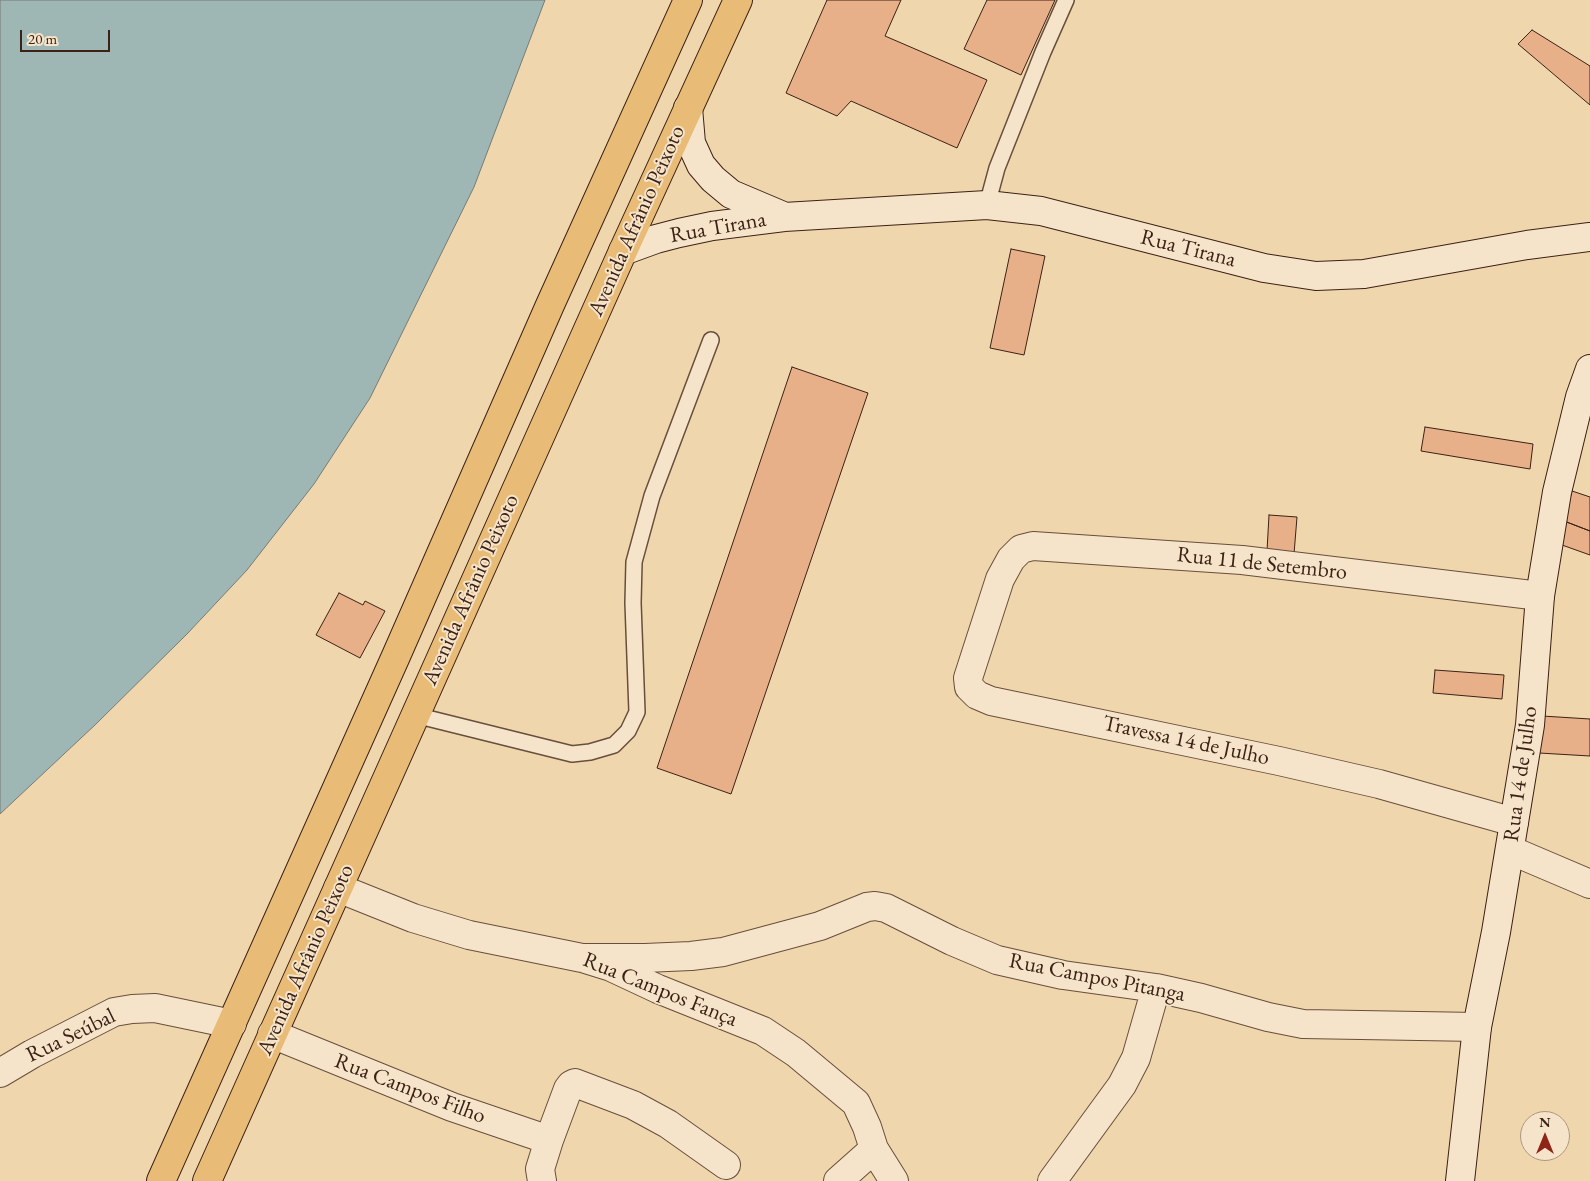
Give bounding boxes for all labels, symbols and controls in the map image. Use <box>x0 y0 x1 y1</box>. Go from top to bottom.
scale bar <box>22 20 112 52</box>
text: 20 m <box>28 29 57 48</box>
street label: Avenida Afrânio Peixoto <box>583 122 691 320</box>
street label: Rua Tirana <box>668 207 768 249</box>
street label: Rua Tirana <box>1138 224 1238 274</box>
street label: Avenida Afrânio Peixoto <box>417 491 525 689</box>
street label: Rua 11 de Setembro <box>1176 542 1348 586</box>
street label: Rua 14 de Julho <box>1498 704 1544 844</box>
street label: Travessa 14 de Julho <box>1100 710 1272 772</box>
street label: Avenida Afrânio Peixoto <box>252 861 360 1059</box>
street label: Rua Campos Fança <box>579 947 741 1033</box>
street label: Rua Campos Pitanga <box>1007 948 1187 1008</box>
street label: Rua Seúbal <box>22 1003 120 1069</box>
street label: Rua Campos Filho <box>331 1048 489 1130</box>
north arrow <box>1520 1111 1570 1161</box>
text: N <box>1539 1113 1551 1131</box>

